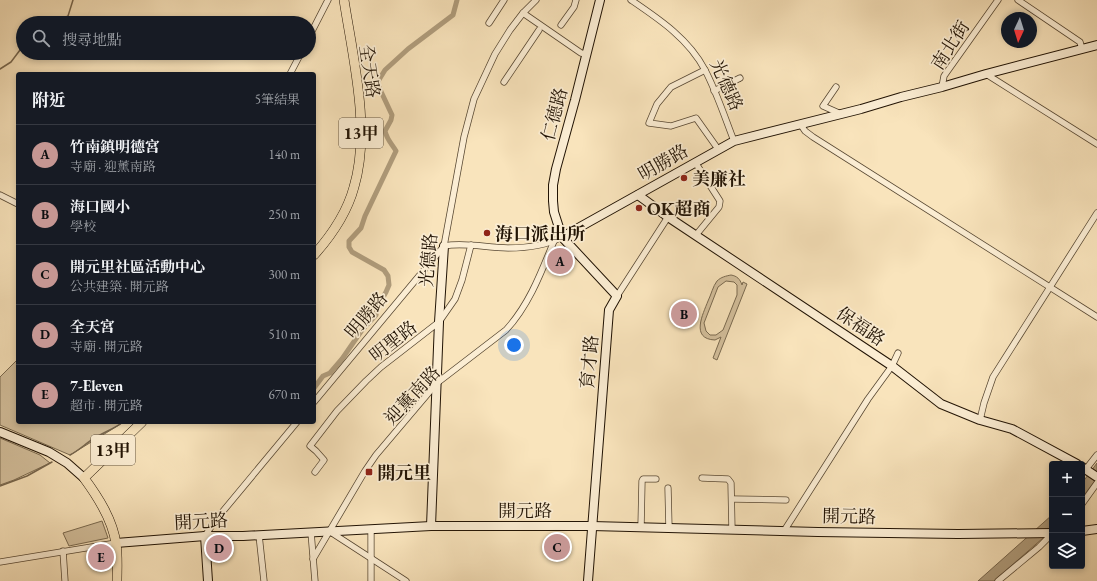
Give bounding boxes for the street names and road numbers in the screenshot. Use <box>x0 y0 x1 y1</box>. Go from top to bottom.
street label: 南北街 <box>926 16 974 74</box>
street label: 全天路 <box>355 43 385 99</box>
street label: 光德路 <box>706 56 748 114</box>
street label: 仁德路 <box>536 85 572 143</box>
road number: 13甲 <box>339 118 383 148</box>
street label: 明勝路 <box>634 139 692 185</box>
street label: 光德路 <box>414 232 442 288</box>
street label: 明勝路 <box>340 287 392 343</box>
street label: 保福路 <box>832 301 890 351</box>
street label: 明聖路 <box>365 315 421 367</box>
street label: 育才路 <box>575 334 603 390</box>
street label: 迎薰南路 <box>379 361 445 429</box>
road number: 13甲 <box>91 435 135 465</box>
street label: 開元路 <box>498 499 552 522</box>
street label: 開元路 <box>822 504 876 528</box>
street label: 開元路 <box>173 508 229 534</box>

